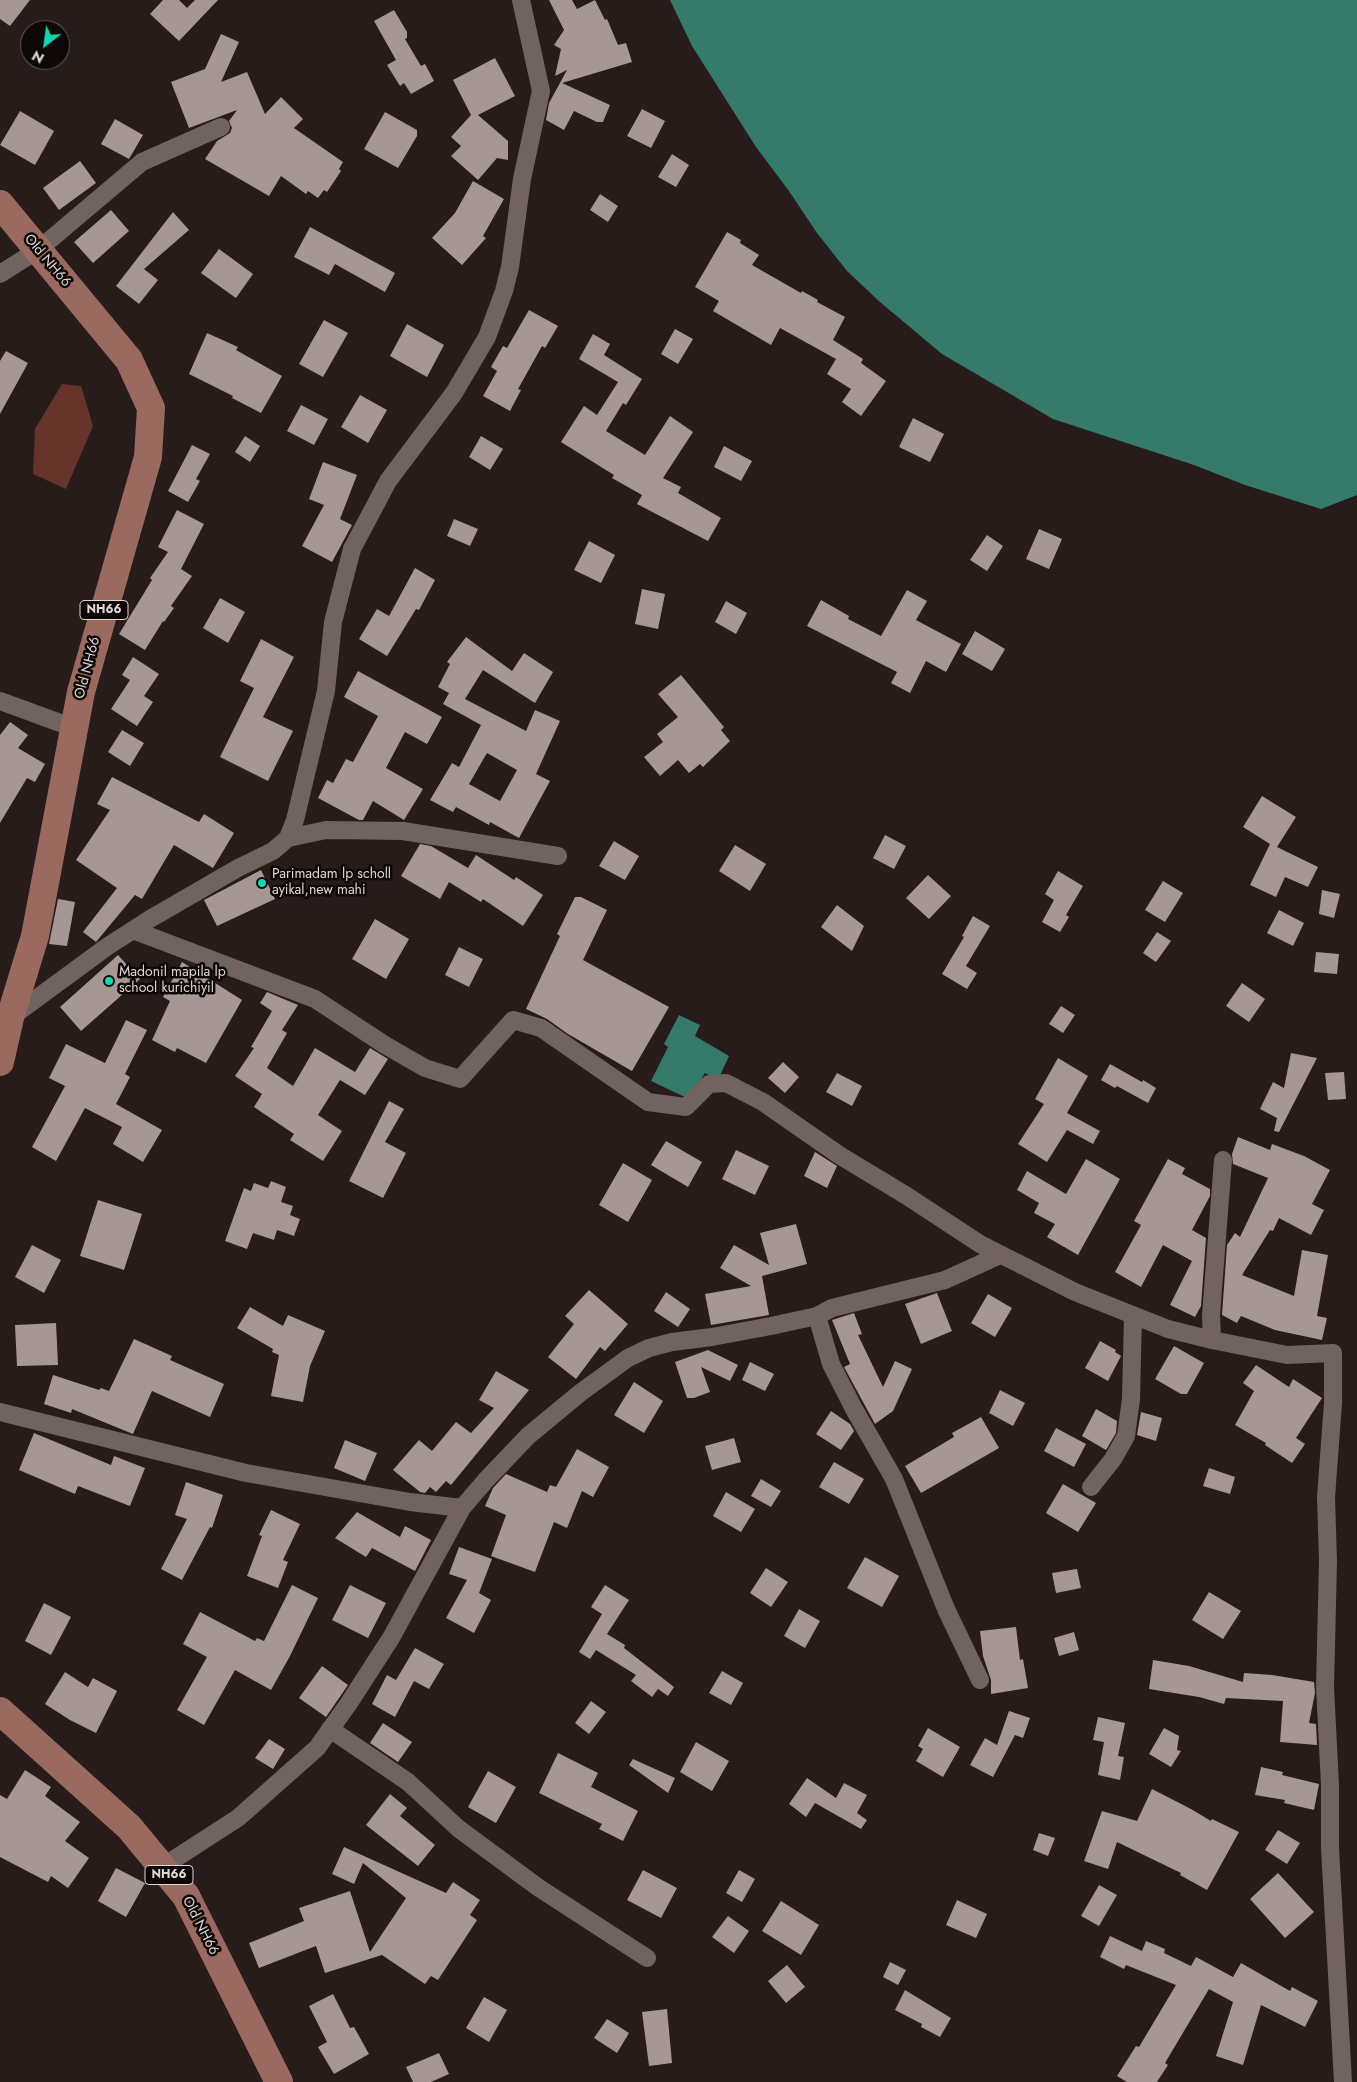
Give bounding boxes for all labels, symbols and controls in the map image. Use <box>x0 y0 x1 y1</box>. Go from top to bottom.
north arrow <box>20 20 70 70</box>
text: N <box>28 46 48 69</box>
street label: Old NH66 <box>20 231 74 291</box>
road number: NH66 <box>80 600 128 620</box>
street label: Old NH66 <box>72 635 104 701</box>
place label: Parimadam lp scholl ayikal,new mahi <box>272 867 391 900</box>
marker: Parimadam lp scholl ayikal,new mahi <box>256 877 268 889</box>
place label: Madonil mapila lp school kurichiyil <box>119 965 226 998</box>
marker: Madonil mapila lp school kurichiyil <box>103 975 115 987</box>
road number: NH66 <box>145 1866 193 1884</box>
street label: Old NH66 <box>178 1894 222 1958</box>

